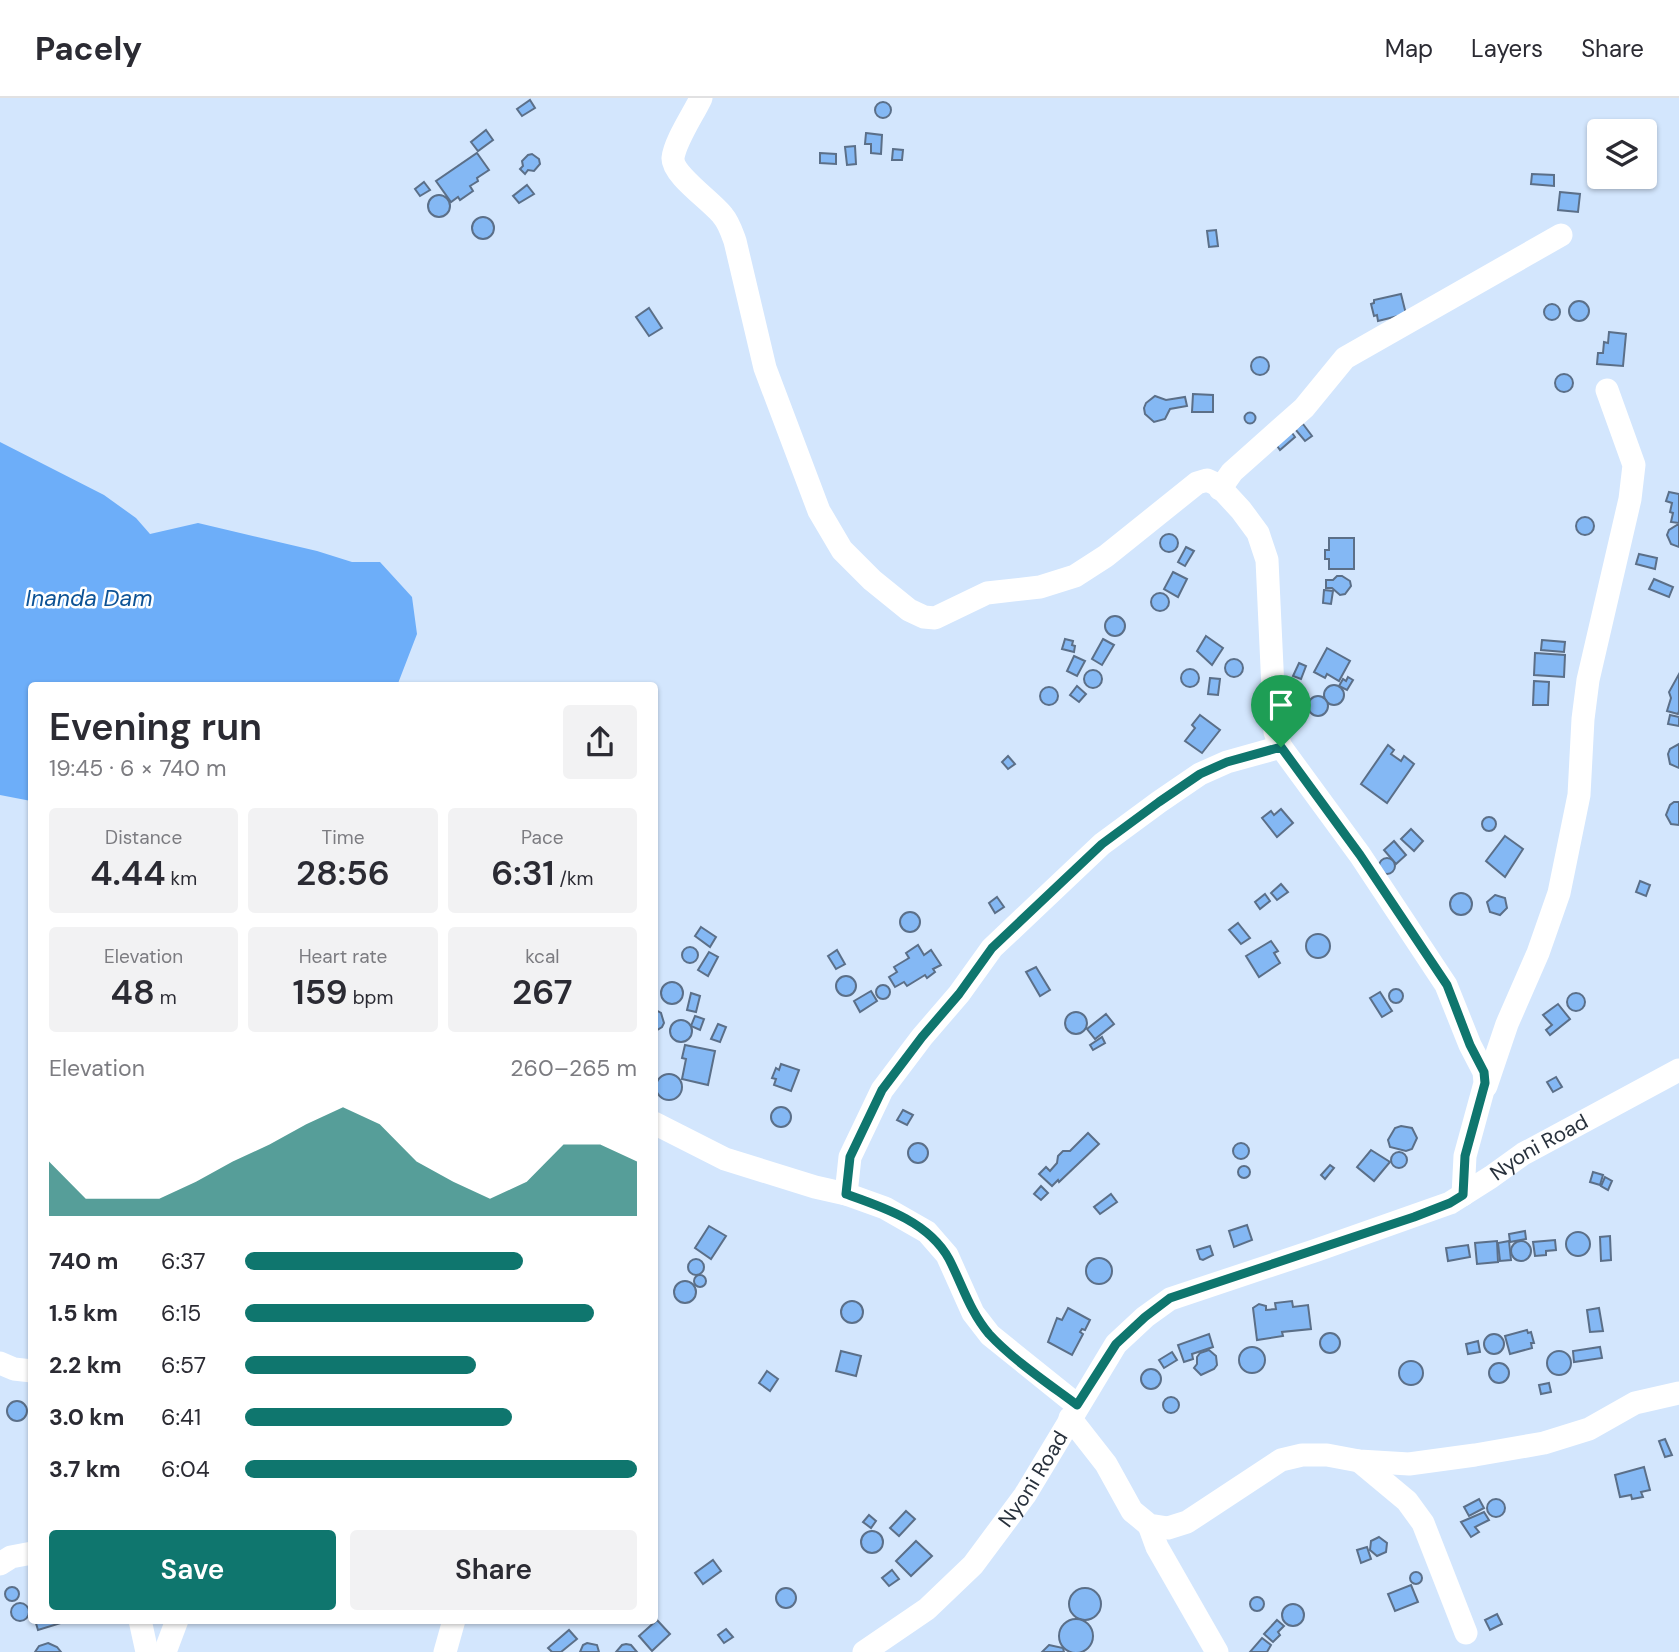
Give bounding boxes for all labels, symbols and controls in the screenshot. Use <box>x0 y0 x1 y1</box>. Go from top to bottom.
text: Pacely <box>35 27 142 70</box>
text: Map <box>1385 33 1433 64</box>
text: Layers <box>1471 33 1543 64</box>
text: Share <box>1581 33 1644 64</box>
map controls <box>1587 119 1657 189</box>
button: layers <box>1587 119 1657 189</box>
water label: Inanda Dam <box>26 583 152 613</box>
pin <box>1251 675 1311 747</box>
icon: arrive <box>1262 686 1300 724</box>
text: Evening run <box>49 702 262 752</box>
button: share <box>563 705 637 779</box>
text: 19:45 · 6 × 740 m <box>49 753 227 783</box>
text: Distance <box>105 825 182 850</box>
text: Time <box>322 825 364 850</box>
text: Pace <box>521 825 564 850</box>
text: 4.44 <box>90 850 166 896</box>
text: 28:56 <box>296 850 390 896</box>
text: 6:31 <box>491 850 554 896</box>
text: km <box>166 866 197 891</box>
text: /km <box>554 866 593 891</box>
text: Elevation <box>104 944 183 969</box>
text: Heart rate <box>299 944 387 969</box>
text: kcal <box>525 944 559 969</box>
text: 48 <box>111 969 155 1015</box>
text: 159 <box>293 969 348 1015</box>
text: 267 <box>512 969 573 1015</box>
text: m <box>155 985 177 1010</box>
text: bpm <box>348 985 393 1010</box>
text: Elevation <box>49 1053 145 1083</box>
text: 260–265 m <box>510 1053 637 1083</box>
street label: Nyoni Road <box>1484 1108 1593 1187</box>
text: 740 m <box>49 1246 118 1276</box>
text: 6:37 <box>161 1246 206 1276</box>
text: 1.5 km <box>49 1298 118 1328</box>
text: 6:15 <box>161 1298 201 1328</box>
text: 2.2 km <box>49 1350 122 1380</box>
text: 6:57 <box>161 1350 206 1380</box>
text: 3.0 km <box>49 1402 124 1432</box>
text: 6:41 <box>161 1402 201 1432</box>
street label: Nyoni Road <box>992 1426 1074 1533</box>
text: 3.7 km <box>49 1454 121 1484</box>
text: 6:04 <box>161 1454 210 1484</box>
button: Save <box>49 1530 336 1610</box>
button: Share <box>350 1530 637 1610</box>

